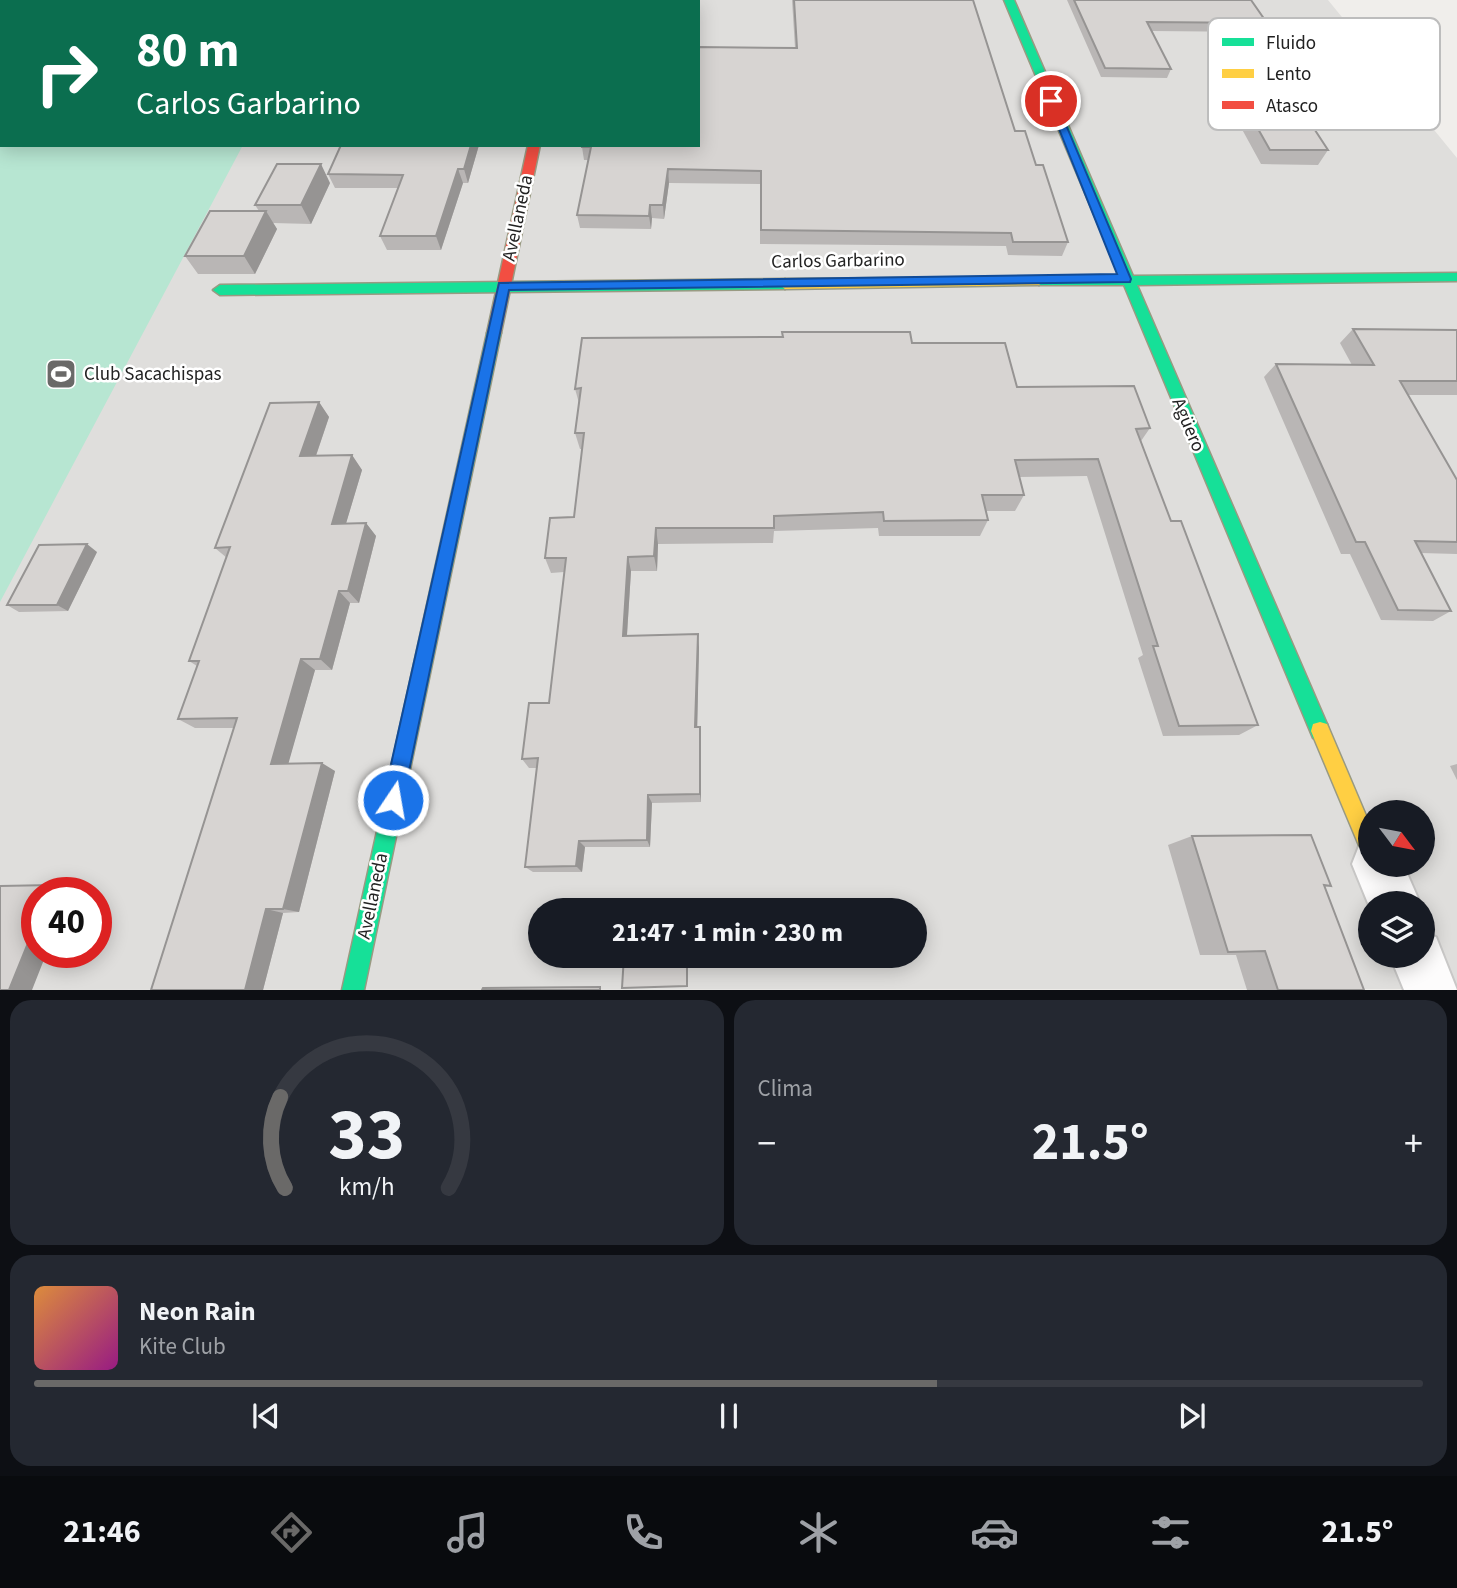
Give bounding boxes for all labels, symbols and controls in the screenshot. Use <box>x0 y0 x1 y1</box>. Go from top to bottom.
text: 80 m <box>136 16 240 86</box>
legend <box>1208 18 1440 130</box>
icon: right <box>21 28 112 119</box>
text: Fluido <box>1266 30 1316 57</box>
text: Lento <box>1266 61 1311 88</box>
pin <box>1021 71 1081 131</box>
text: Carlos Garbarino <box>136 81 361 127</box>
icon: arrive <box>1032 82 1070 120</box>
text: Atasco <box>1266 93 1318 120</box>
street label: Avellaneda <box>496 172 540 264</box>
street label: Carlos Garbarino <box>771 246 905 276</box>
sports icon: Club Sacachispas <box>44 357 78 391</box>
place label: Club Sacachispas <box>84 361 222 388</box>
street label: Agüero <box>1165 394 1211 456</box>
position arrow <box>356 763 430 837</box>
north arrow <box>1358 800 1435 877</box>
map controls <box>1358 800 1435 968</box>
street label: Avellaneda <box>351 850 395 942</box>
speed limit sign: 40 <box>21 877 112 968</box>
button: layers <box>1358 891 1435 968</box>
text: 21:47 · 1 min · 230 m <box>612 914 843 951</box>
text: Clima <box>758 1072 813 1105</box>
text: 33 <box>328 1084 405 1188</box>
text: 21.5° <box>1032 1106 1149 1180</box>
text: − <box>758 1117 776 1171</box>
text: + <box>1404 1117 1423 1171</box>
text: km/h <box>339 1169 395 1205</box>
text: Neon Rain <box>139 1293 256 1330</box>
text: Kite Club <box>139 1330 226 1363</box>
icon: previous <box>247 1397 285 1435</box>
icon: pause <box>710 1397 748 1435</box>
icon: next <box>1173 1397 1211 1435</box>
icon: directions <box>267 1508 316 1557</box>
icon: music <box>443 1508 492 1557</box>
icon: phone <box>619 1508 668 1557</box>
icon: climate <box>794 1508 843 1557</box>
icon: car <box>970 1508 1019 1557</box>
icon: filters <box>1146 1508 1195 1557</box>
text: 21:46 <box>63 1509 141 1555</box>
text: 21.5° <box>1322 1509 1394 1555</box>

